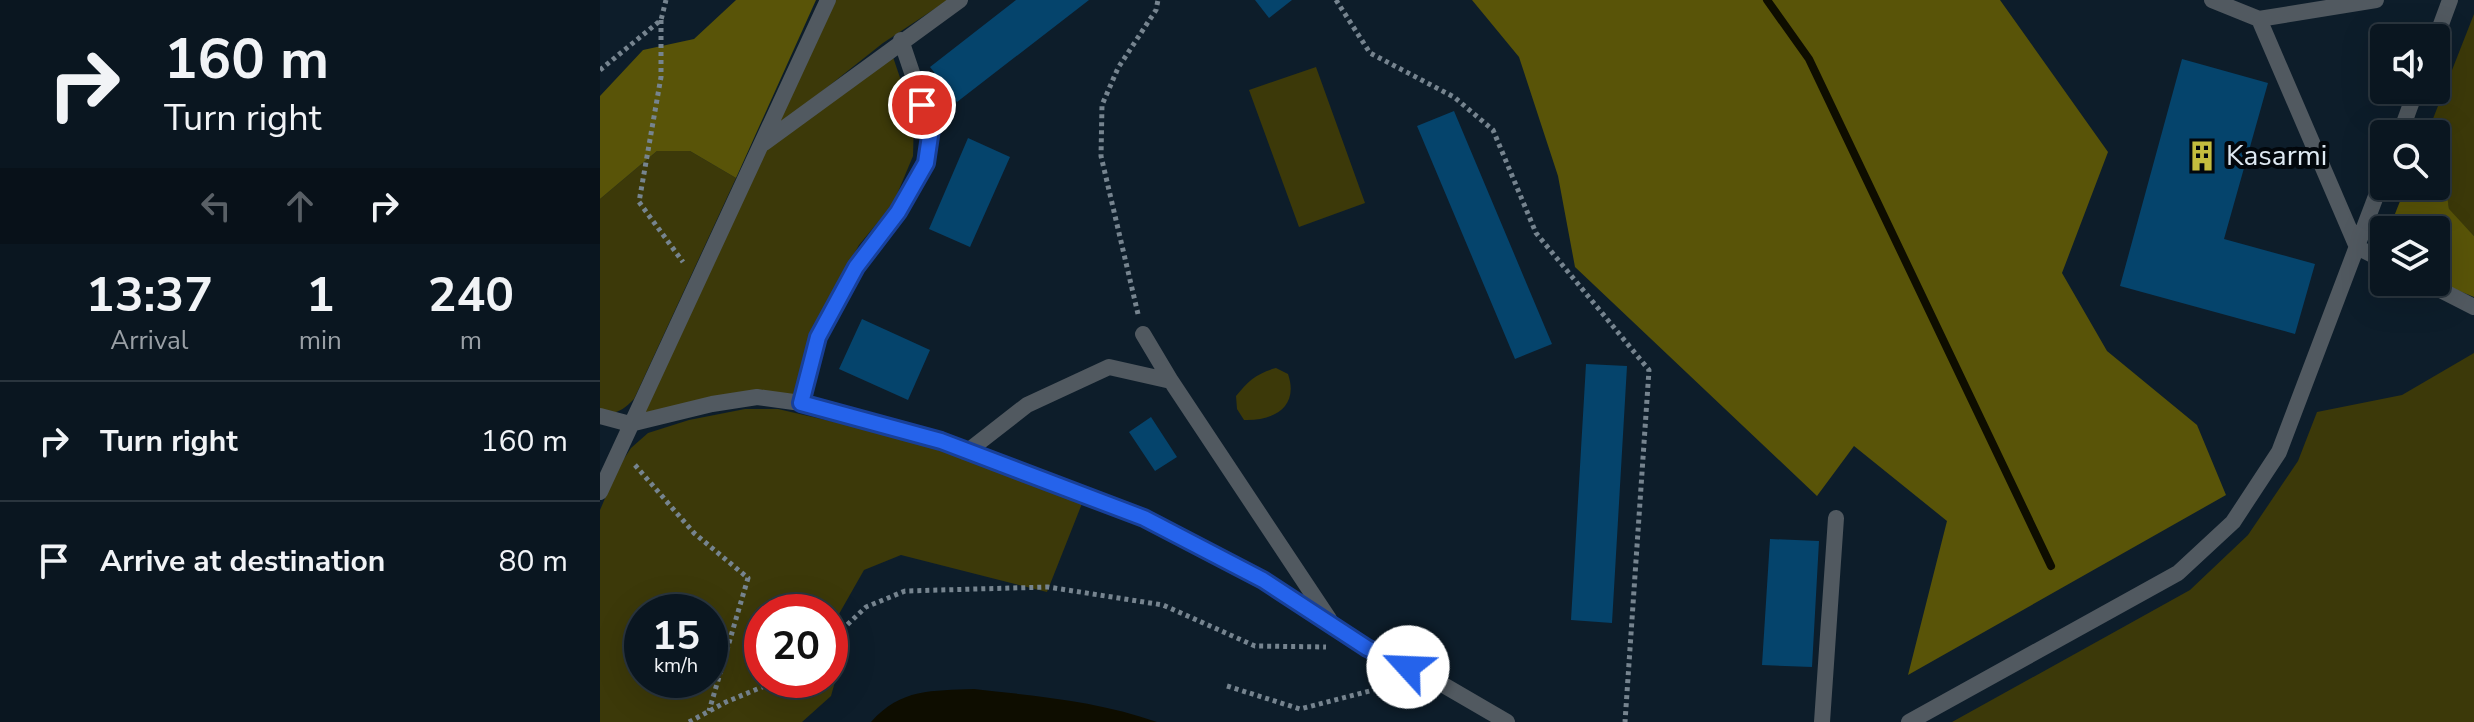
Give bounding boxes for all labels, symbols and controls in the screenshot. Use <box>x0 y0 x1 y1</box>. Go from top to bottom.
text: 160 m <box>164 21 329 98</box>
map controls <box>2370 24 2450 296</box>
button: sound <box>2370 24 2450 104</box>
icon: right <box>32 32 136 136</box>
pin <box>888 71 956 139</box>
icon: arrive <box>900 83 944 127</box>
text: Turn right <box>164 94 321 143</box>
button: search <box>2370 120 2450 200</box>
place label: Kasarmi <box>2226 137 2327 175</box>
building icon: Kasarmi <box>2185 139 2219 173</box>
icon: left <box>194 184 238 228</box>
icon: ahead <box>278 184 322 228</box>
icon: right <box>362 184 406 228</box>
button: layers <box>2370 216 2450 296</box>
text: 13:37 <box>86 262 213 328</box>
text: 1 <box>306 262 335 328</box>
text: 240 <box>428 262 514 328</box>
text: Arrival <box>110 323 189 358</box>
text: min <box>299 323 342 358</box>
text: m <box>460 323 482 358</box>
icon: right <box>32 419 76 463</box>
text: Turn right <box>100 421 238 462</box>
text: 160 m <box>481 421 568 462</box>
icon: arrive <box>32 539 76 583</box>
text: Arrive at destination <box>100 541 385 582</box>
text: 80 m <box>499 541 568 582</box>
speed limit sign: 20 <box>744 594 848 698</box>
text: 15 <box>652 609 700 663</box>
position arrow <box>1366 625 1450 709</box>
text: km/h <box>654 652 698 679</box>

